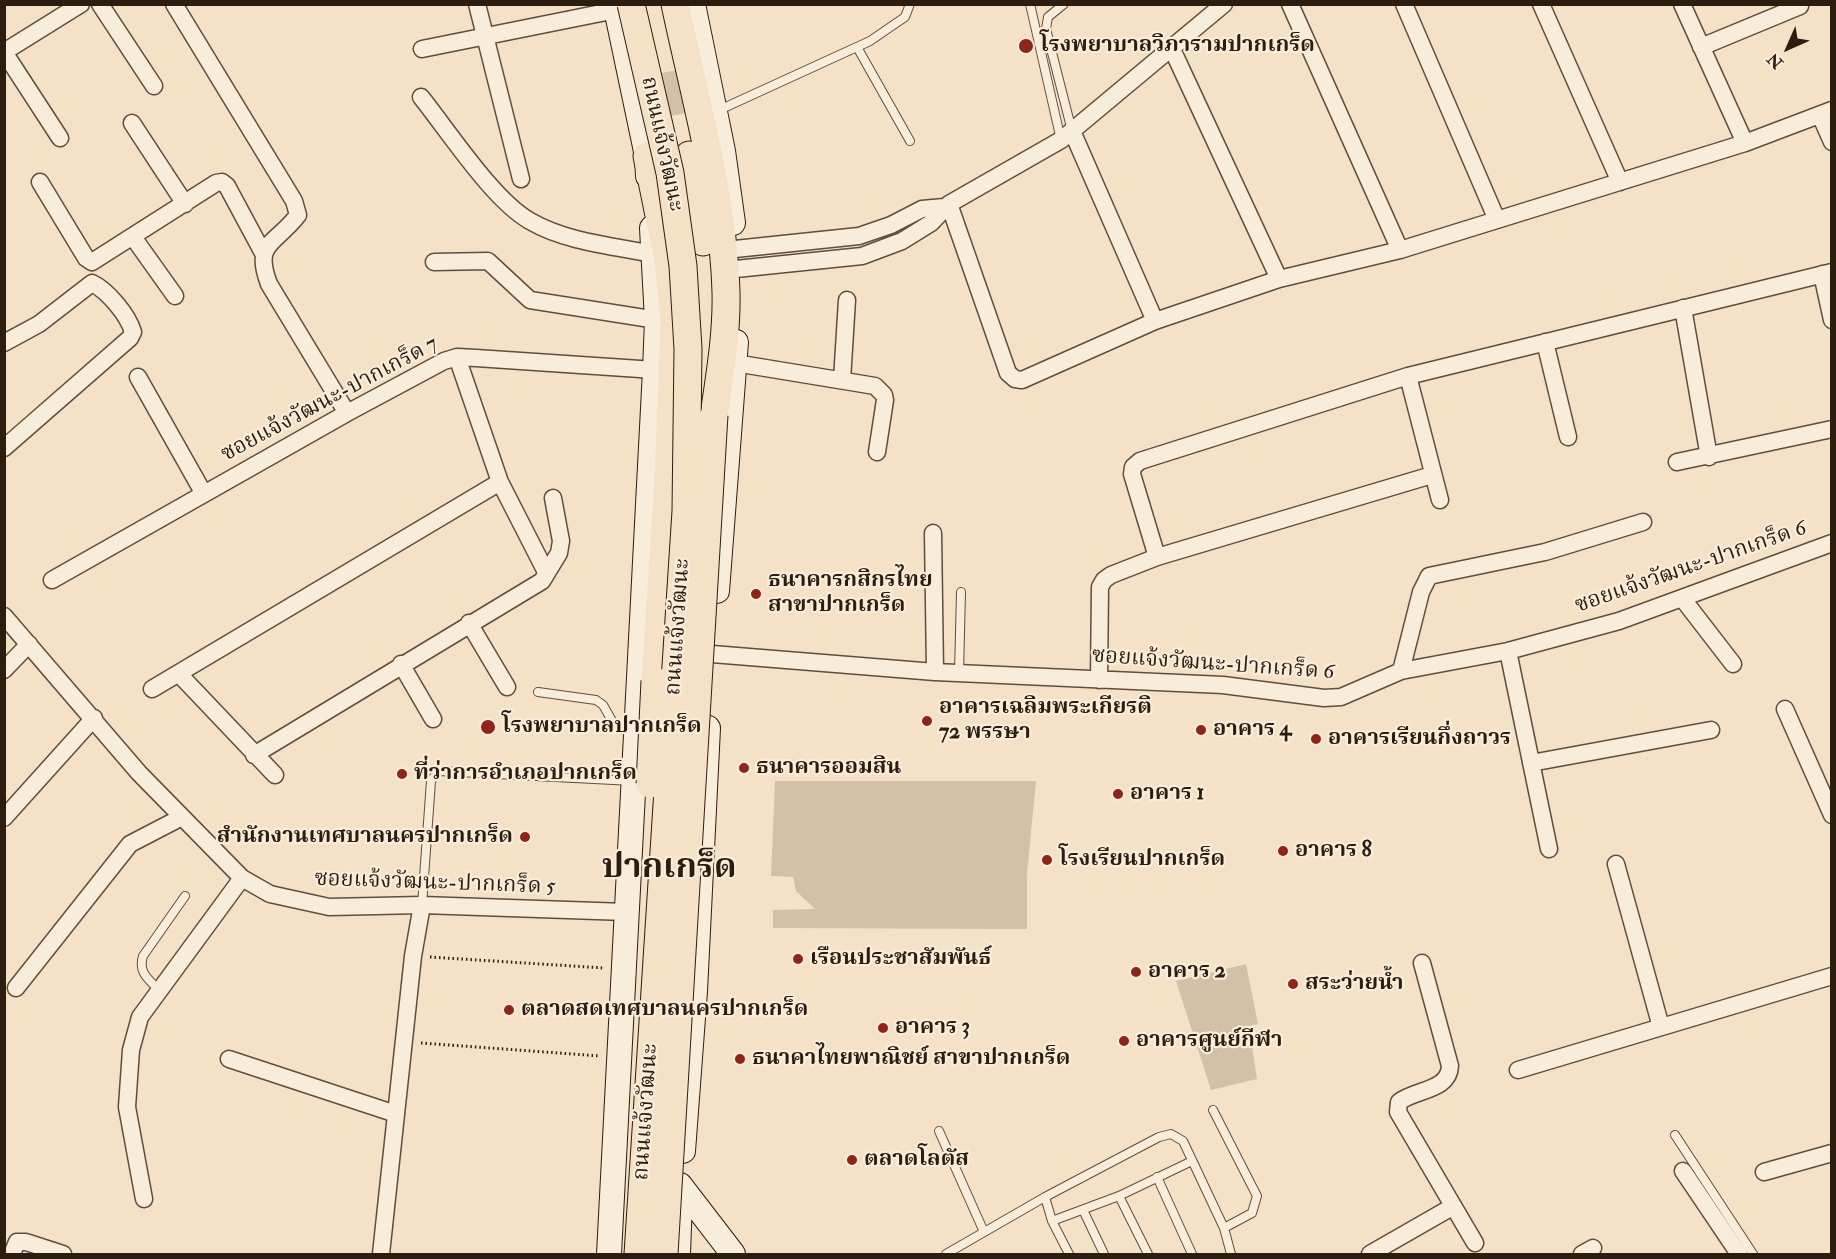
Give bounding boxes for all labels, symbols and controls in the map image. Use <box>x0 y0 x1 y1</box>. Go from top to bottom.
north arrow <box>1758 18 1818 78</box>
place label: โรงพยาบาลวิภารามปากเกร็ด <box>1040 33 1315 59</box>
marker: โรงพยาบาลวิภารามปากเกร็ด <box>1017 37 1035 55</box>
text: N <box>1763 49 1787 73</box>
street label: ถนนแจ้งวัฒนะ <box>634 74 688 214</box>
street label: ซอยแจ้งวัฒนะ-ปากเกร็ด 7 <box>217 332 443 468</box>
street label: ซอยแจ้งวัฒนะ-ปากเกร็ด 6 <box>1572 516 1810 620</box>
street label: ถนนแจ้งวัฒนะ <box>661 558 697 696</box>
place label: ธนาคารกสิกรไทย สาขาปากเกร็ด <box>768 568 933 620</box>
marker: ธนาคารกสิกรไทย สาขาปากเกร็ด <box>749 587 763 601</box>
street label: ซอยแจ้งวัฒนะ-ปากเกร็ด 6 <box>1091 643 1335 687</box>
place label: อาคารเฉลิมพระเกียรติ 72 พรรษา <box>939 695 1152 746</box>
place label: โรงพยาบาลปากเกร็ด <box>502 714 702 740</box>
marker: อาคารเฉลิมพระเกียรติ 72 พรรษา <box>920 714 934 728</box>
place label: อาคาร 4 <box>1213 717 1291 743</box>
marker: โรงพยาบาลปากเกร็ด <box>479 718 497 736</box>
marker: อาคาร 4 <box>1194 723 1208 737</box>
place label: อาคารเรียนกึ่งถาวร <box>1328 726 1511 752</box>
marker: อาคารเรียนกึ่งถาวร <box>1309 732 1323 746</box>
place label: ธนาคารออมสิน <box>756 755 901 781</box>
place label: ที่ว่าการอำเภอปากเกร็ด <box>414 761 637 787</box>
marker: ธนาคารออมสิน <box>737 761 751 775</box>
marker: ที่ว่าการอำเภอปากเกร็ด <box>395 767 409 781</box>
place label: อาคาร 1 <box>1130 781 1204 807</box>
marker: อาคาร 1 <box>1111 787 1125 801</box>
place label: สำนักงานเทศบาลนครปากเกร็ด <box>217 824 513 850</box>
marker: สำนักงานเทศบาลนครปากเกร็ด <box>518 830 532 844</box>
place label: อาคาร 8 <box>1295 838 1372 864</box>
marker: อาคาร 8 <box>1276 844 1290 858</box>
place label: โรงเรียนปากเกร็ด <box>1059 847 1225 873</box>
district label: ปากเกร็ด <box>601 850 737 890</box>
marker: โรงเรียนปากเกร็ด <box>1040 853 1054 867</box>
street label: ซอยแจ้งวัฒนะ-ปากเกร็ด 5 <box>314 867 556 901</box>
place label: เรือนประชาสัมพันธ์ <box>810 946 991 972</box>
marker: เรือนประชาสัมพันธ์ <box>791 952 805 966</box>
place label: อาคาร 2 <box>1148 959 1226 985</box>
marker: อาคาร 2 <box>1129 965 1143 979</box>
place label: สระว่ายน้ำ <box>1305 971 1404 997</box>
marker: สระว่ายน้ำ <box>1286 977 1300 991</box>
place label: ตลาดสดเทศบาลนครปากเกร็ด <box>521 997 808 1023</box>
marker: ตลาดสดเทศบาลนครปากเกร็ด <box>502 1003 516 1017</box>
place label: อาคาร 3 <box>895 1015 970 1041</box>
marker: อาคาร 3 <box>876 1021 890 1035</box>
place label: อาคารศูนย์กีฬา <box>1136 1028 1283 1054</box>
marker: อาคารศูนย์กีฬา <box>1117 1034 1131 1048</box>
street label: ถนนแจ้งวัฒนะ <box>629 1043 665 1181</box>
place label: ธนาคาไทยพาณิชย์ สาขาปากเกร็ด <box>752 1046 1070 1072</box>
marker: ธนาคาไทยพาณิชย์ สาขาปากเกร็ด <box>733 1052 747 1066</box>
place label: ตลาดโลตัส <box>864 1147 969 1173</box>
marker: ตลาดโลตัส <box>845 1153 859 1167</box>

